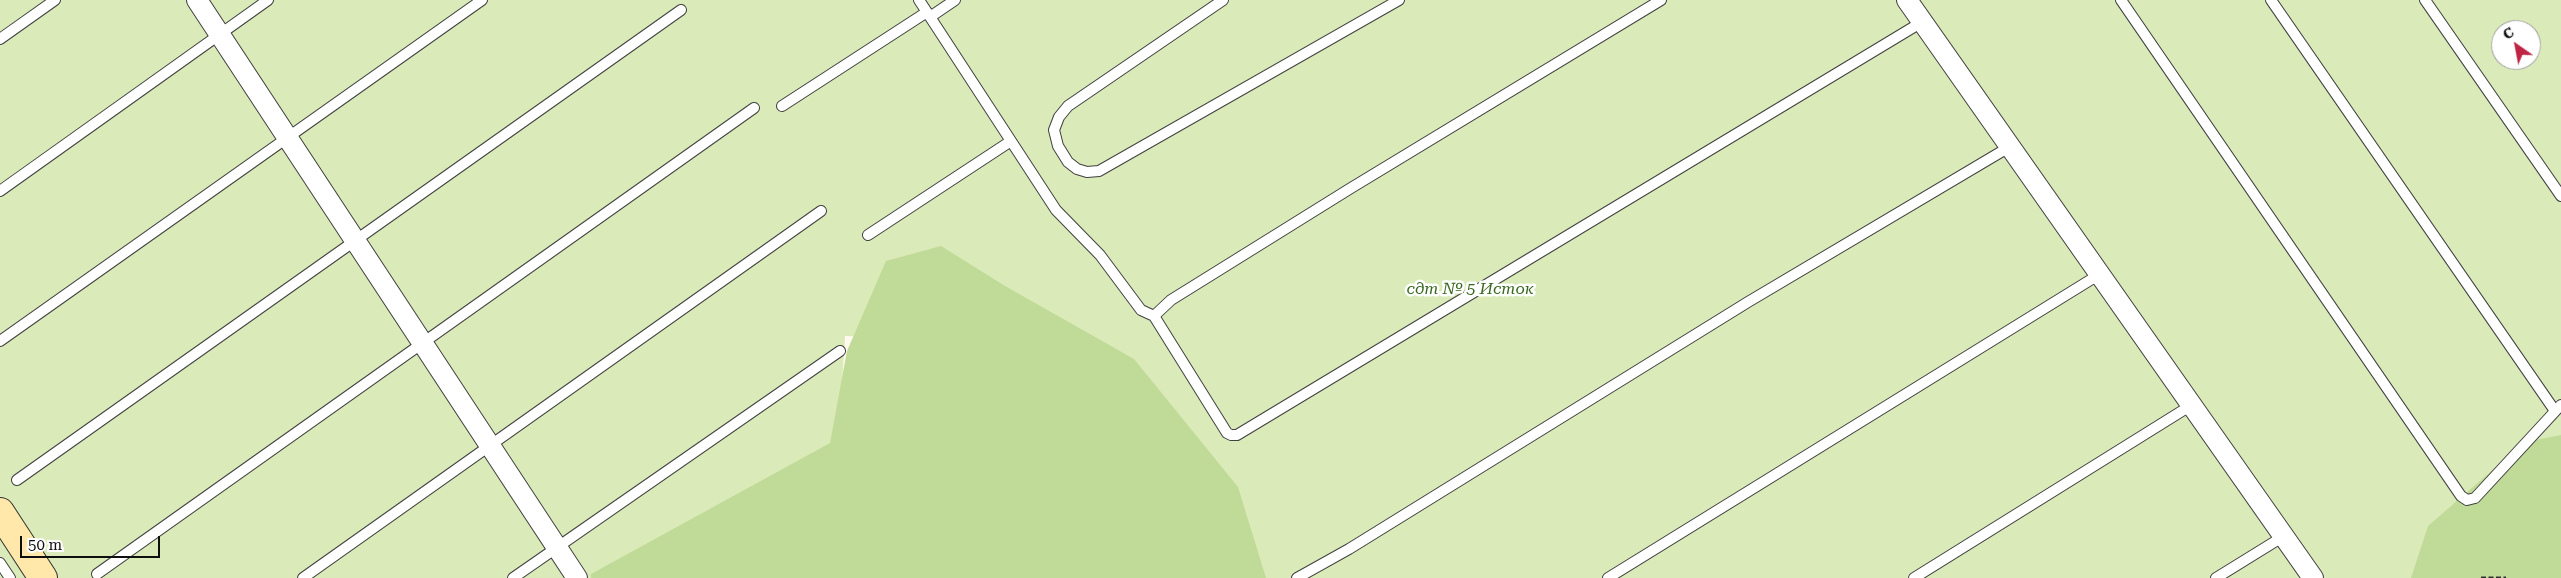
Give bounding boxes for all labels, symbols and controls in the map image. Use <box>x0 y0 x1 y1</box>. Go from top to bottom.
north arrow <box>2491 20 2541 70</box>
text: С <box>2500 24 2517 43</box>
park label: сдт № 5 Исток <box>1406 279 1534 299</box>
scale bar <box>22 526 162 558</box>
text: 50 m <box>28 536 62 554</box>

